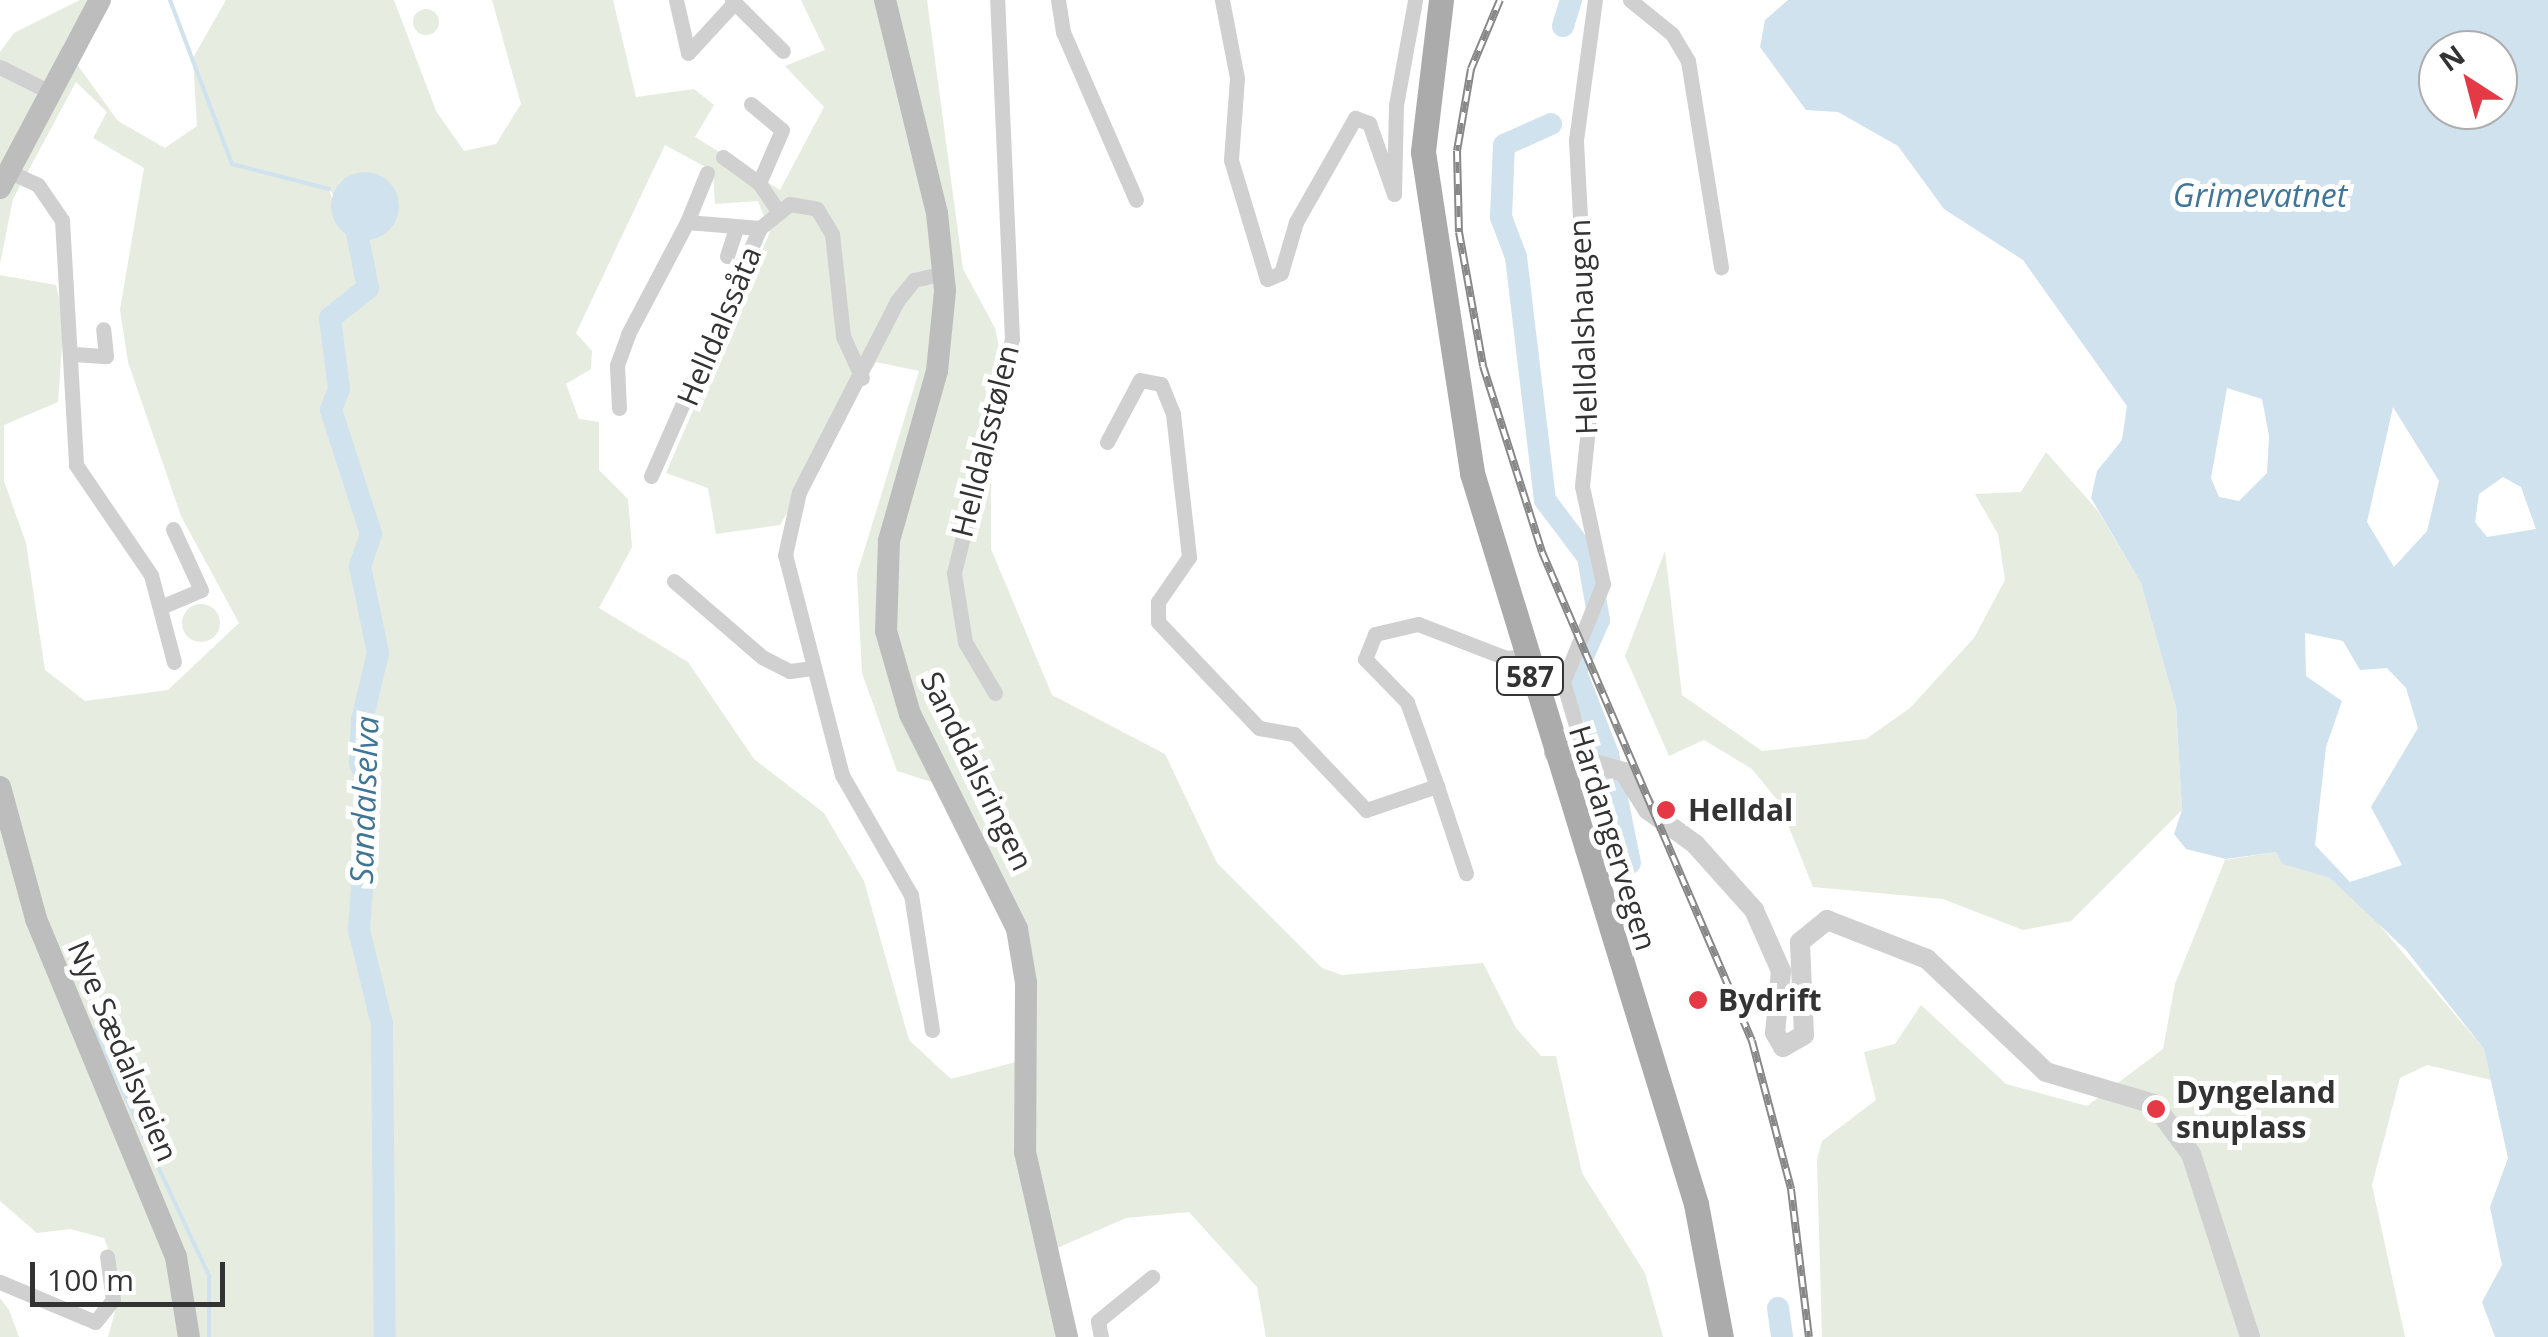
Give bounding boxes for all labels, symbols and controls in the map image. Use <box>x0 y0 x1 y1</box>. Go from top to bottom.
north arrow <box>2418 30 2518 130</box>
text: N <box>2431 35 2472 79</box>
water label: Grimevatnet <box>2173 176 2347 214</box>
street label: Helldalshaugen <box>1561 218 1605 436</box>
street label: Helldalssåta <box>669 241 769 411</box>
street label: Helldalsstølen <box>944 341 1026 541</box>
road number: 587 <box>1495 653 1565 699</box>
street label: Sanddalsringen <box>913 666 1041 876</box>
water label: Sandalselva <box>342 715 386 885</box>
street label: Hardangervegen <box>1562 721 1664 955</box>
place label: Helldal <box>1688 792 1793 828</box>
marker: Helldal <box>1653 797 1679 823</box>
street label: Nye Sædalsveien <box>60 935 186 1167</box>
place label: Bydrift <box>1718 982 1822 1018</box>
marker: Bydrift <box>1687 989 1709 1011</box>
place label: Dyngeland snuplass <box>2176 1074 2336 1144</box>
marker: Dyngeland snuplass <box>2145 1098 2167 1120</box>
scale bar <box>35 1242 230 1304</box>
text: 100 m <box>47 1259 134 1300</box>

